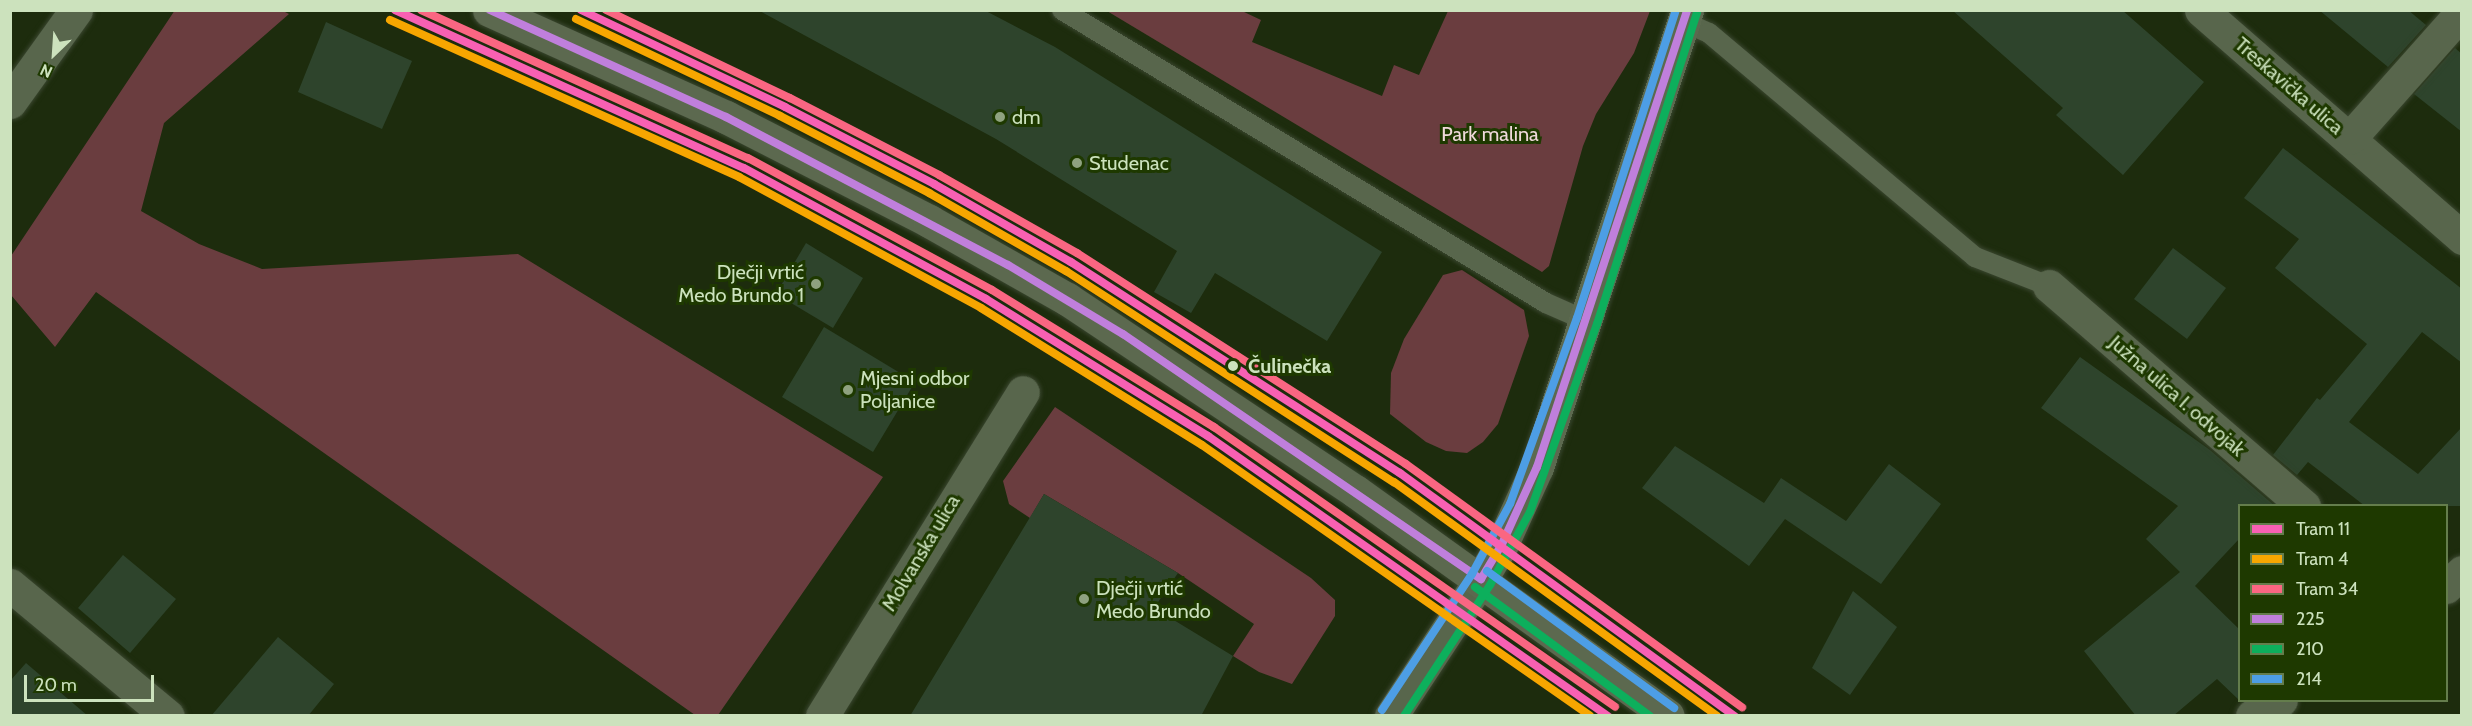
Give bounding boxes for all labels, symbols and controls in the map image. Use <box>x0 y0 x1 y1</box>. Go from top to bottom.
north arrow <box>24 24 84 84</box>
street label: Treskavička ulica <box>2230 32 2348 140</box>
text: N <box>37 60 55 82</box>
place label: dm <box>1012 105 1041 129</box>
marker: dm <box>993 110 1007 124</box>
park label: Park malina <box>1441 122 1539 146</box>
place label: Studenac <box>1089 151 1169 175</box>
marker: Studenac <box>1070 156 1084 170</box>
place label: Dječji vrtić Medo Brundo 1 <box>678 260 804 307</box>
marker: Dječji vrtić Medo Brundo 1 <box>809 277 823 291</box>
street label: Južna ulica I. odvojak <box>2104 331 2250 461</box>
place label: Čulinečka <box>1248 354 1331 378</box>
marker: Čulinečka <box>1223 356 1243 376</box>
place label: Mjesni odbor Poljanice <box>860 366 969 413</box>
marker: Mjesni odbor Poljanice <box>841 383 855 397</box>
street label: Molvanska ulica <box>877 490 965 616</box>
legend <box>2238 504 2448 702</box>
text: Tram 11 <box>2296 518 2350 540</box>
text: Tram 4 <box>2296 548 2348 570</box>
place label: Dječji vrtić Medo Brundo <box>1096 576 1211 623</box>
text: Tram 34 <box>2296 578 2358 600</box>
marker: Dječji vrtić Medo Brundo <box>1077 592 1091 606</box>
text: 225 <box>2296 608 2325 630</box>
text: 210 <box>2296 638 2324 660</box>
scale bar <box>27 663 158 701</box>
text: 214 <box>2296 668 2322 690</box>
text: 20 m <box>35 674 77 696</box>

